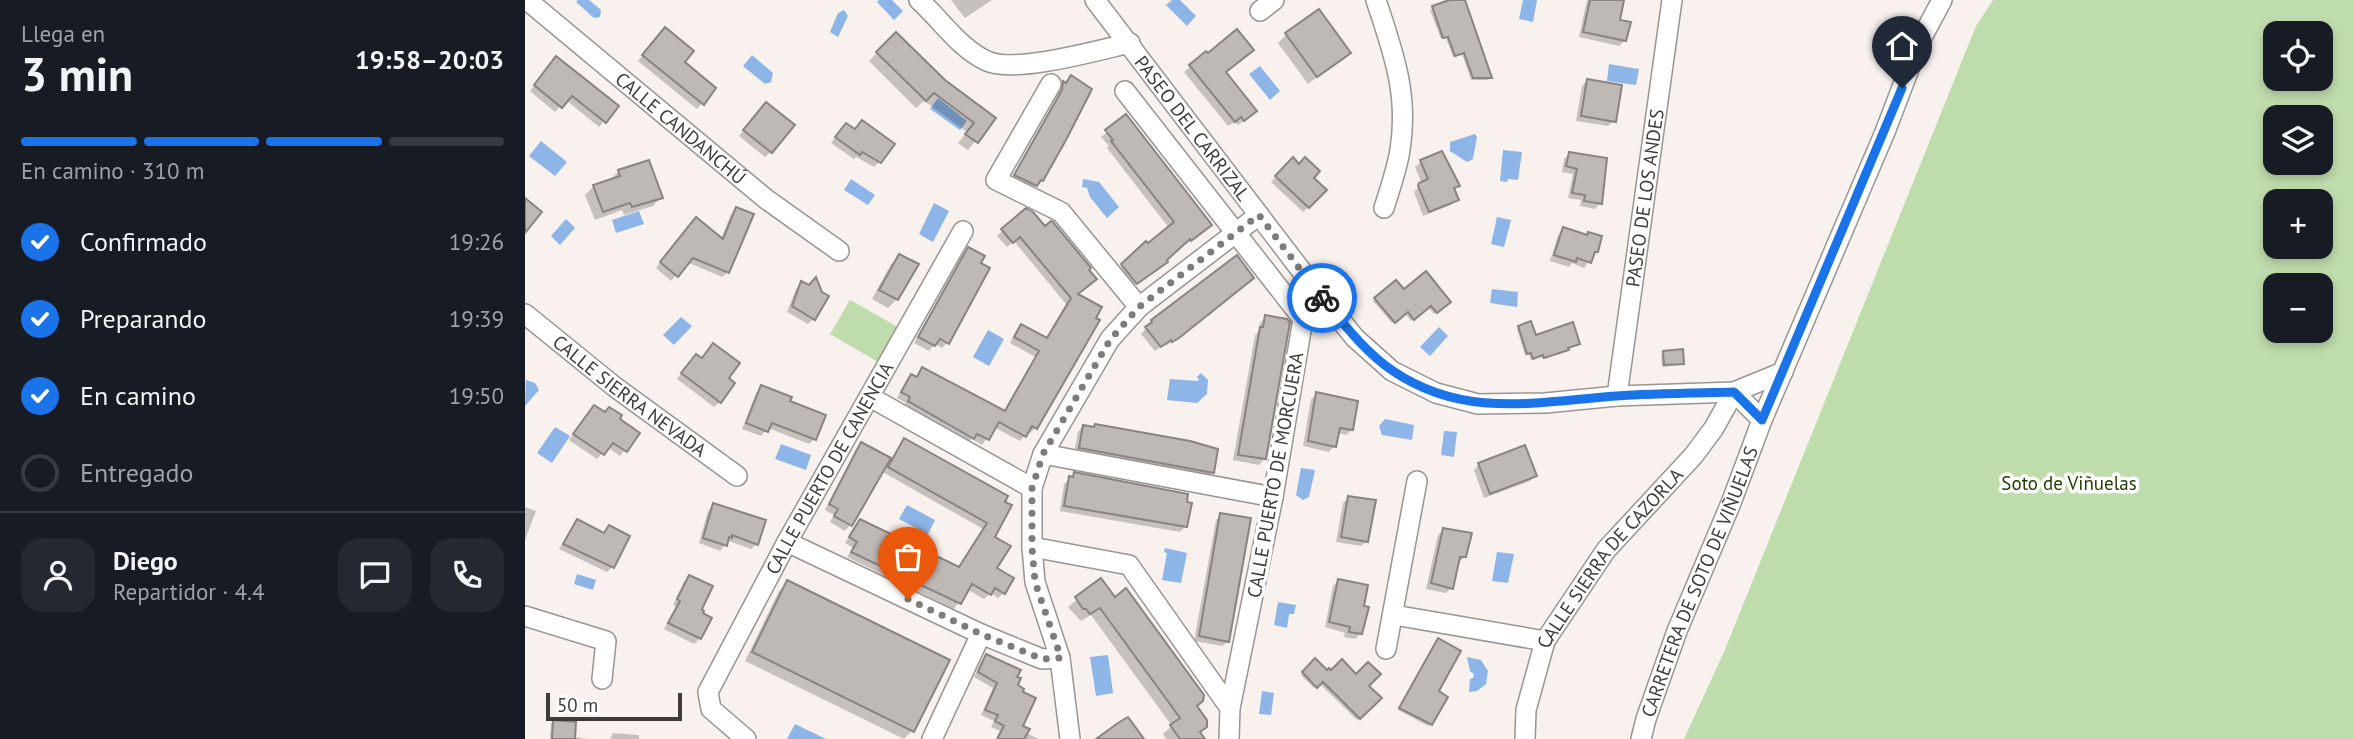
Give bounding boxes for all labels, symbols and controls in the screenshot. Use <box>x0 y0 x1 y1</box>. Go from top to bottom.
pin <box>1872 16 1932 88</box>
text: Llega en <box>21 19 105 48</box>
map controls <box>2263 21 2333 343</box>
button: locate <box>2263 21 2333 91</box>
icon: home <box>1883 27 1921 65</box>
text: 19:58–20:03 <box>355 43 504 76</box>
text: 3 min <box>21 44 133 104</box>
street label: PASEO DEL CARRIZAL <box>1130 51 1256 206</box>
street label: CALLE CANDANCHÚ <box>611 67 751 189</box>
button: layers <box>2263 105 2333 175</box>
street label: PASEO DE LOS ANDES <box>1620 107 1669 288</box>
text: En camino · 310 m <box>21 156 204 185</box>
button: + <box>2263 189 2333 259</box>
icon: check <box>21 223 59 261</box>
text: Confirmado <box>80 225 207 258</box>
text: 19:26 <box>449 227 504 256</box>
courier <box>1287 263 1357 333</box>
button: − <box>2263 273 2333 343</box>
icon: bike <box>1303 279 1341 317</box>
icon: check <box>21 300 59 338</box>
text: Preparando <box>80 302 207 335</box>
text: 19:39 <box>449 304 504 333</box>
street label: CALLE SIERRA NEVADA <box>548 330 711 462</box>
street label: CALLE PUERTO DE MORCUERA <box>1242 350 1308 600</box>
street label: CALLE PUERTO DE CANENCIA <box>760 358 898 578</box>
icon: check <box>21 377 59 415</box>
text: En camino <box>80 379 196 412</box>
text: 19:50 <box>449 381 504 410</box>
street label: CARRETERA DE SOTO DE VIÑUELAS <box>1636 443 1763 720</box>
text: Entregado <box>80 456 194 489</box>
street label: CALLE SIERRA DE CAZORLA <box>1532 463 1688 650</box>
park label: Soto de Viñuelas <box>2001 471 2137 495</box>
pin <box>878 527 938 599</box>
button: person <box>21 538 95 612</box>
button: chat <box>338 538 412 612</box>
button: phone <box>430 538 504 612</box>
icon: bag <box>889 538 927 576</box>
text: Diego <box>113 544 178 577</box>
text: Repartidor · 4.4 <box>113 577 265 606</box>
scale bar <box>546 690 683 722</box>
text: 50 m <box>557 693 598 717</box>

